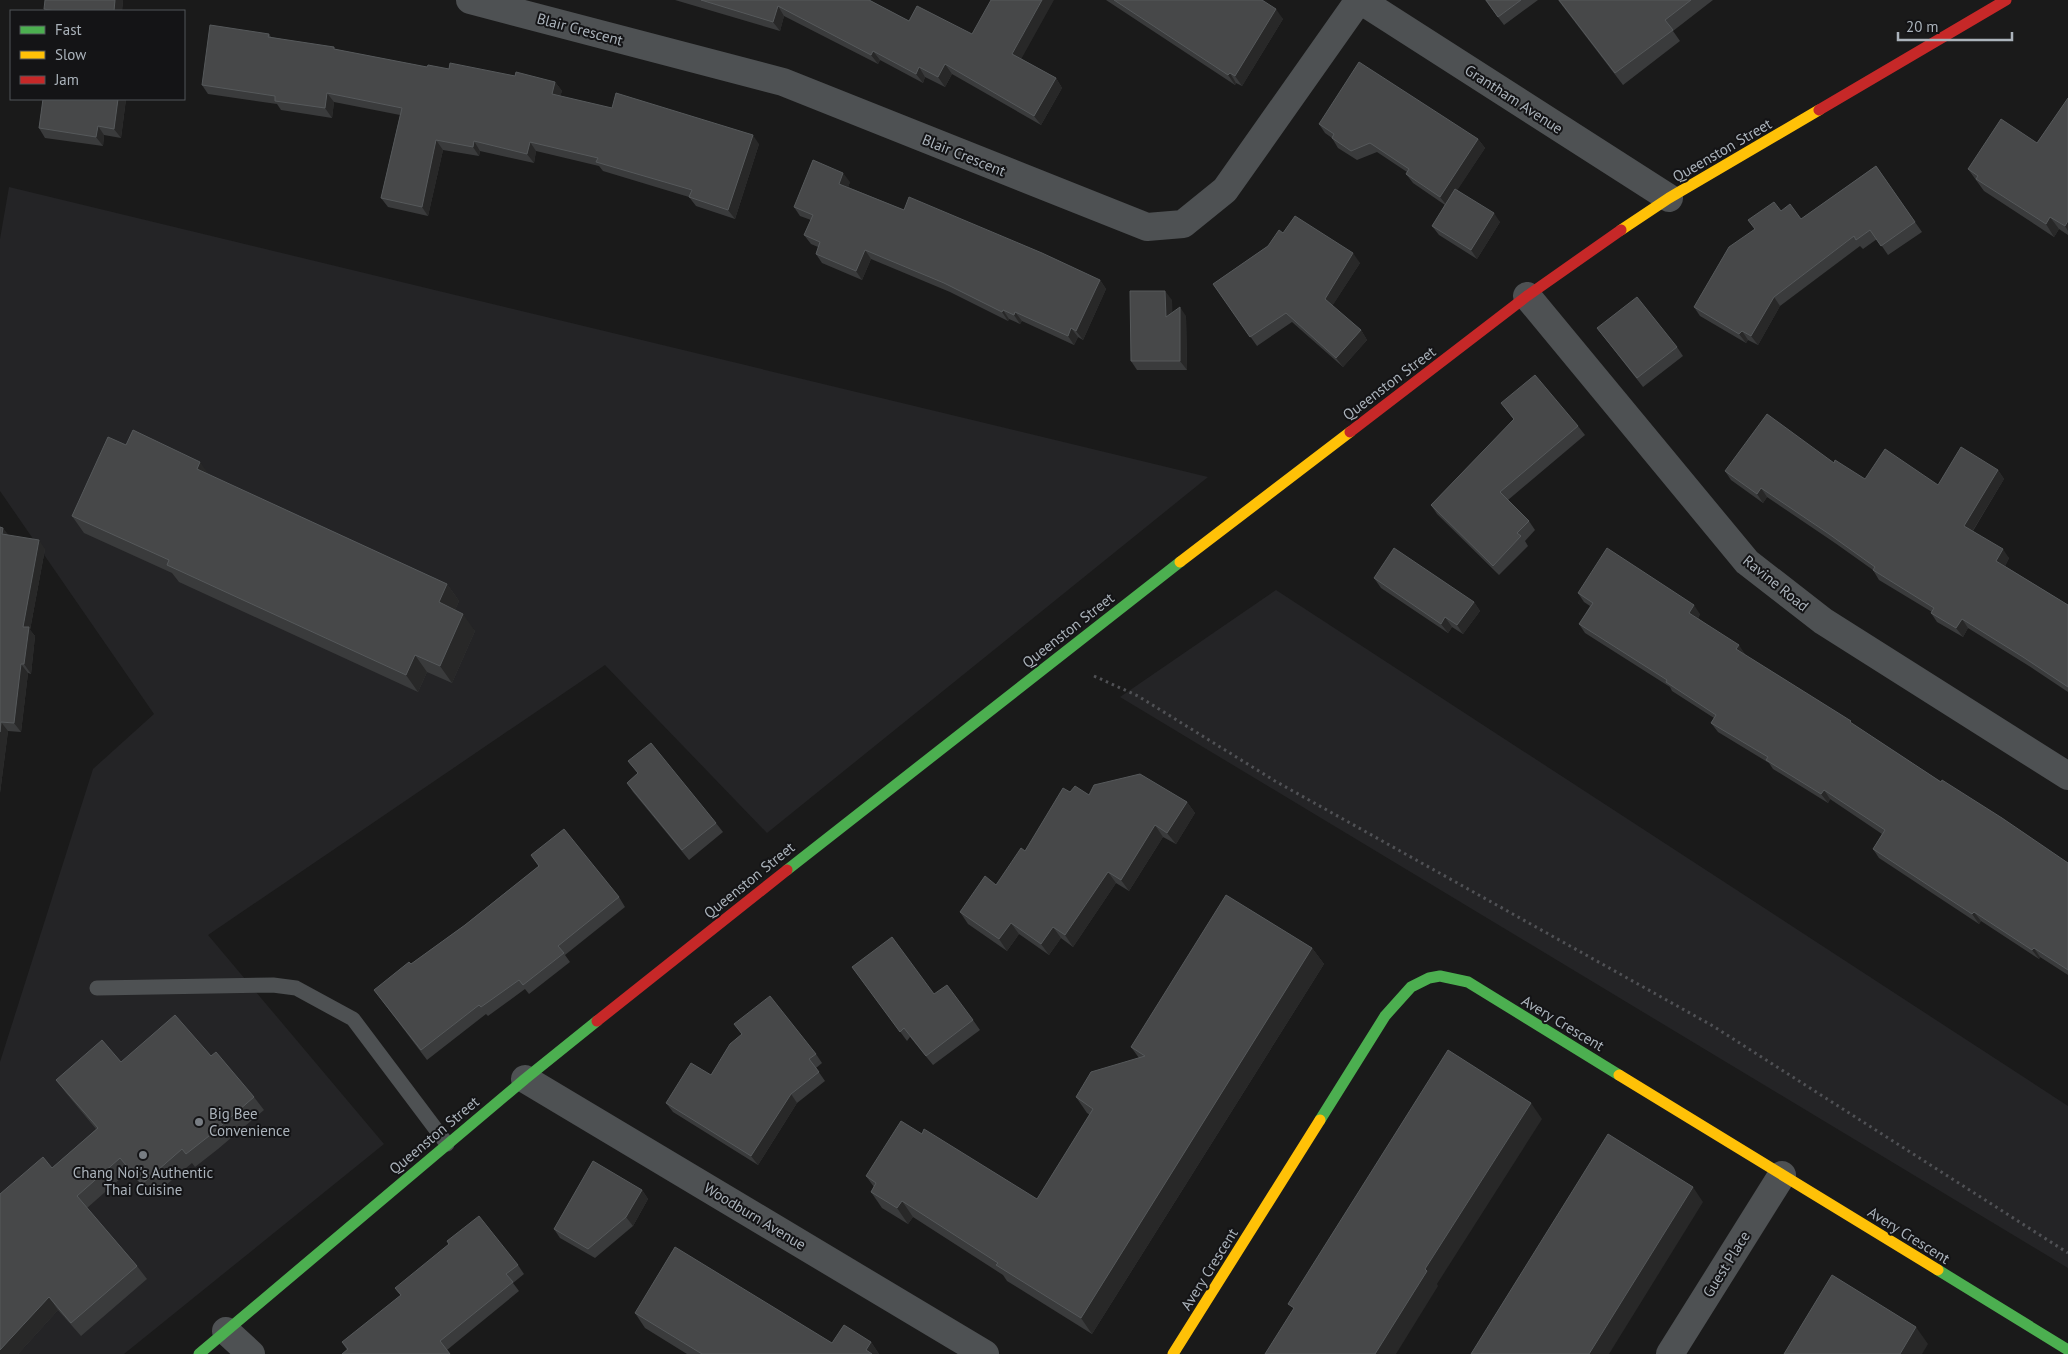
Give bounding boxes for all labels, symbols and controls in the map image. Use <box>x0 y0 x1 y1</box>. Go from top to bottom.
street label: Blair Crescent <box>535 8 625 50</box>
legend <box>10 10 185 100</box>
scale bar <box>1898 10 2012 42</box>
text: 20 m <box>1906 17 1939 36</box>
text: Fast <box>55 20 82 39</box>
text: Slow <box>55 45 86 64</box>
street label: Grantham Avenue <box>1461 60 1567 138</box>
text: Jam <box>54 70 79 89</box>
street label: Queenston Street <box>1669 114 1775 186</box>
street label: Blair Crescent <box>919 130 1009 180</box>
street label: Queenston Street <box>1339 342 1439 424</box>
street label: Ravine Road <box>1739 551 1813 615</box>
street label: Queenston Street <box>1018 588 1118 672</box>
street label: Queenston Street <box>700 838 798 922</box>
street label: Avery Crescent <box>1518 991 1608 1055</box>
street label: Queenston Street <box>385 1092 483 1178</box>
place label: Big Bee Convenience <box>209 1104 290 1140</box>
marker: Big Bee Convenience <box>193 1116 205 1128</box>
marker: Chang Noi's Authentic Thai Cuisine <box>137 1149 149 1161</box>
place label: Chang Noi's Authentic Thai Cuisine <box>73 1163 214 1199</box>
street label: Woodburn Avenue <box>700 1178 810 1254</box>
street label: Avery Crescent <box>1864 1202 1954 1268</box>
street label: Avery Crescent <box>1176 1224 1242 1314</box>
street label: Guest Place <box>1698 1227 1754 1301</box>

